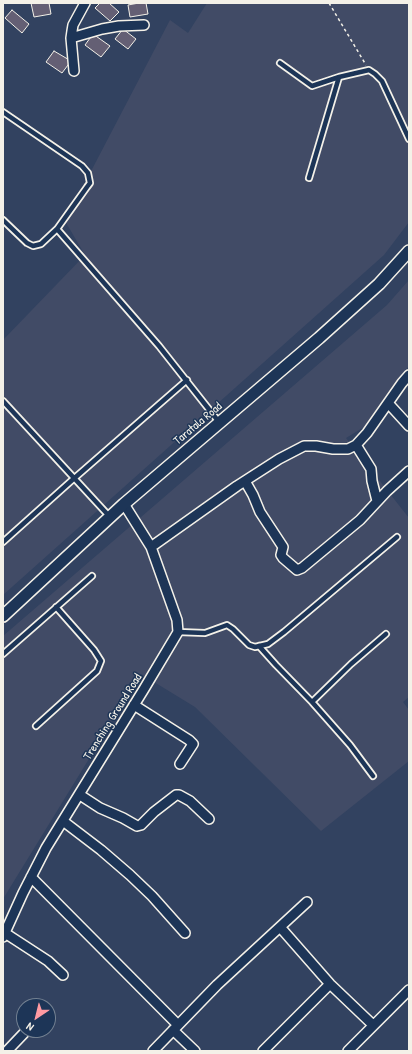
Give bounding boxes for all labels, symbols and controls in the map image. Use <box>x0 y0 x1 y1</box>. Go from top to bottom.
street label: Taratala Road <box>171 400 225 448</box>
street label: Trenching Ground Road <box>81 671 145 763</box>
north arrow <box>16 998 56 1038</box>
text: N <box>23 1020 36 1034</box>

